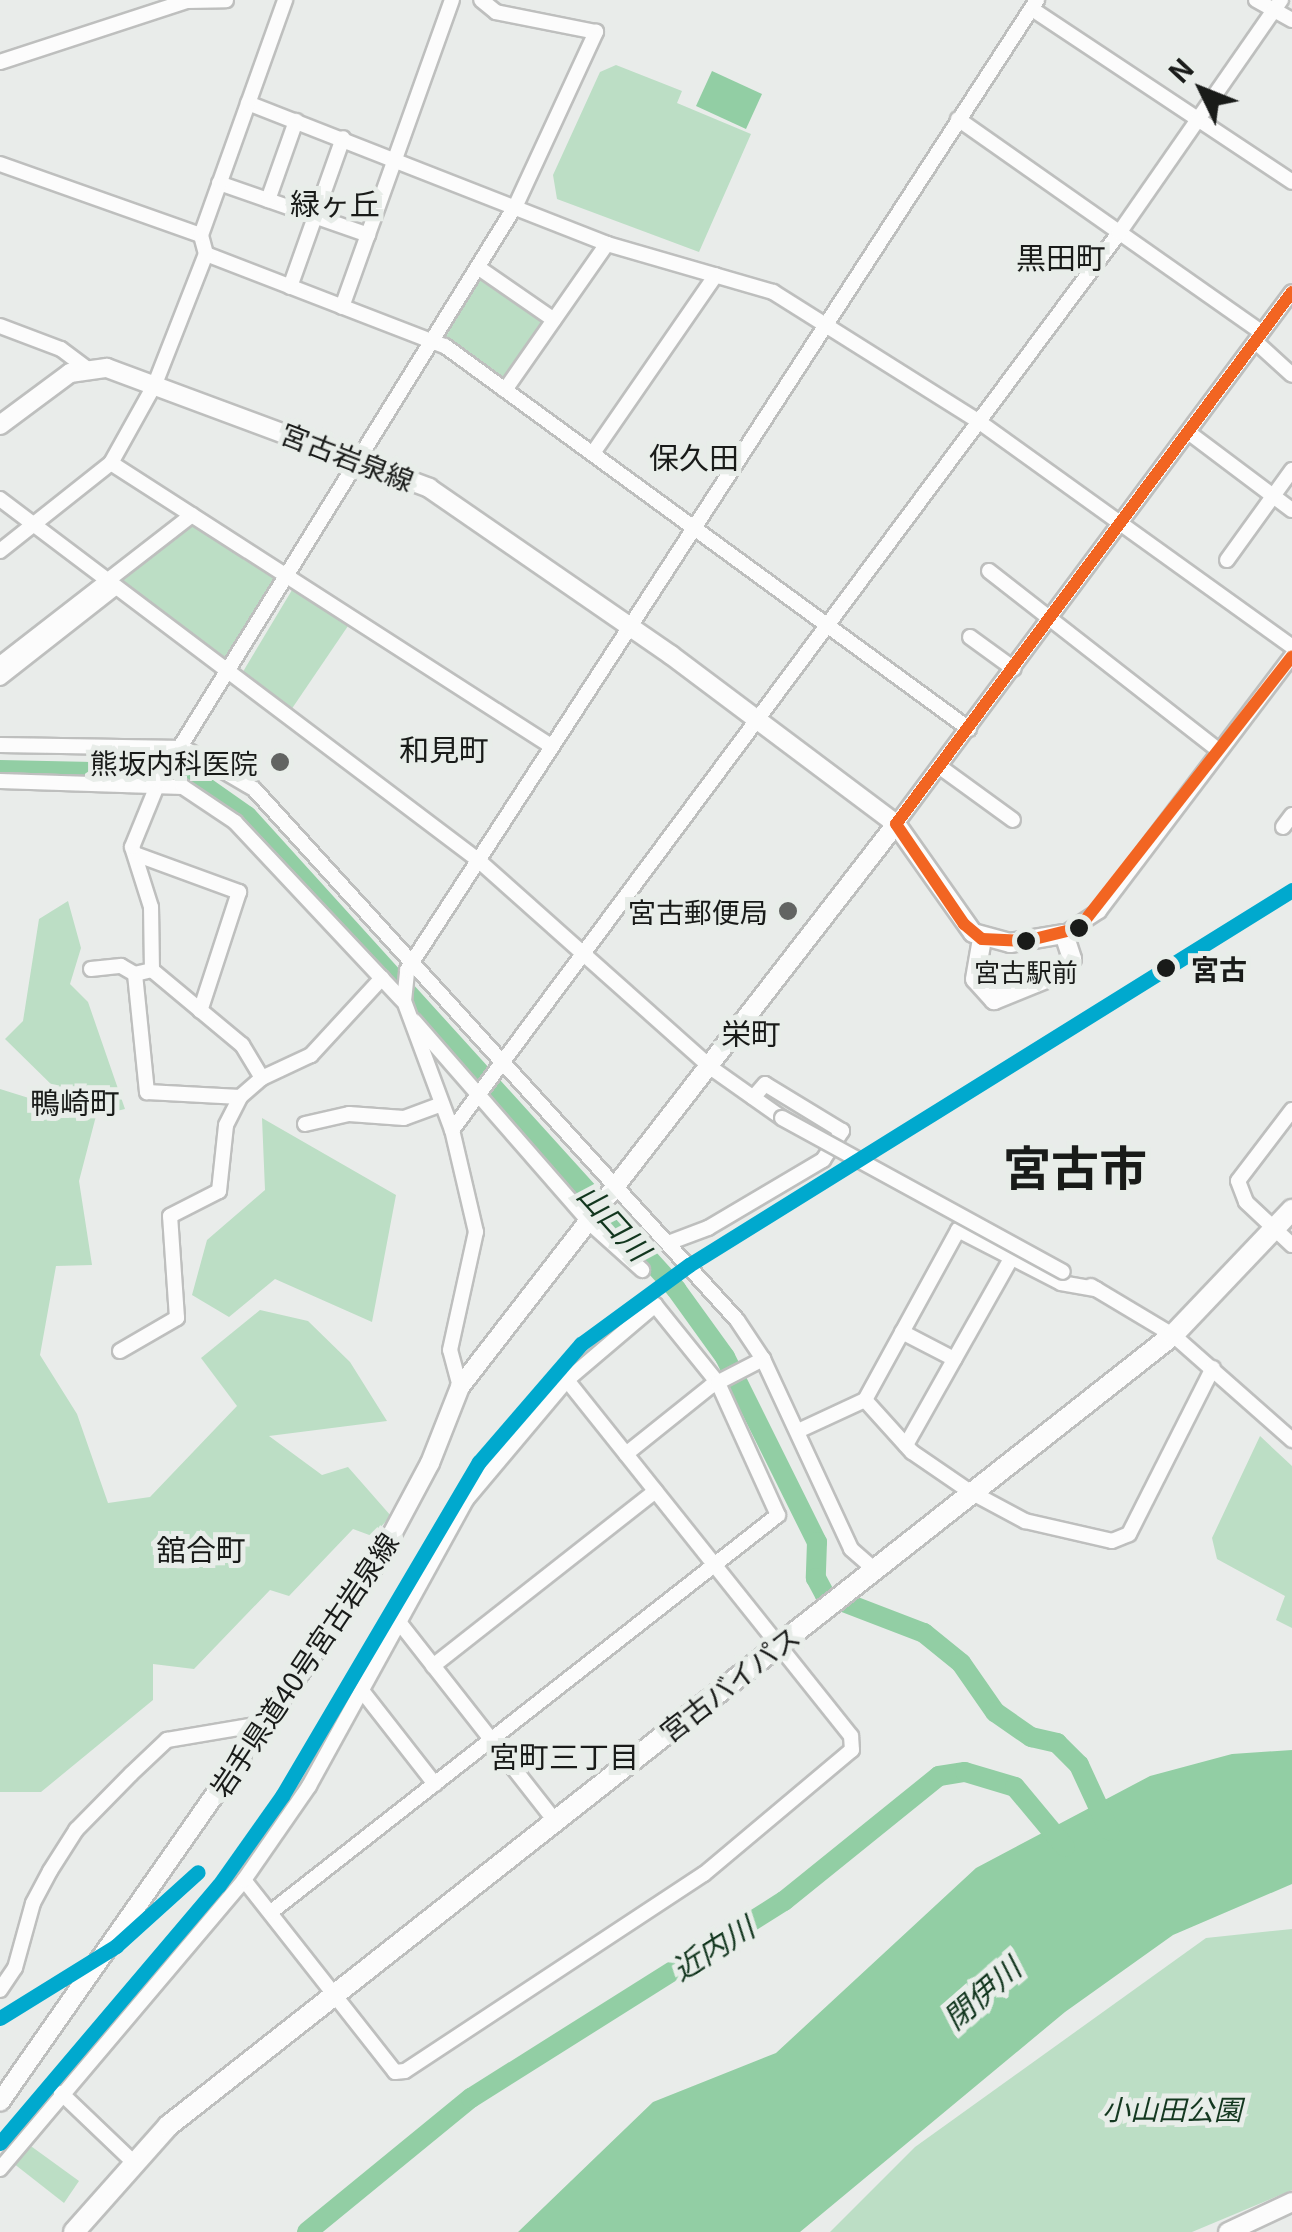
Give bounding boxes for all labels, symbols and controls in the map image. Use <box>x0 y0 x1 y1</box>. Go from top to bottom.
north arrow <box>1152 40 1252 140</box>
text: N <box>1158 48 1202 91</box>
district label: 緑ヶ丘 <box>290 184 380 220</box>
district label: 黒田町 <box>1016 238 1106 274</box>
street label: 宮古岩泉線 <box>277 415 419 497</box>
district label: 保久田 <box>649 438 739 474</box>
district label: 和見町 <box>399 730 489 766</box>
place label: 熊坂内科医院 <box>90 745 258 779</box>
marker: 熊坂内科医院 <box>267 749 293 775</box>
place label: 宮古郵便局 <box>628 894 768 928</box>
marker: 宮古郵便局 <box>777 900 799 922</box>
unlabelled marker <box>1069 918 1089 938</box>
marker: 宮古駅前 <box>1016 931 1036 951</box>
place label: 宮古 <box>1191 951 1247 985</box>
marker: 宮古 <box>1150 952 1182 984</box>
place label: 宮古駅前 <box>974 955 1078 987</box>
district label: 栄町 <box>721 1014 781 1050</box>
district label: 鴨崎町 <box>30 1083 120 1119</box>
district label: 宮古市 <box>1003 1137 1147 1195</box>
water label: 山口川 <box>572 1176 658 1266</box>
street label: 岩手県道40号宮古岩泉線 <box>202 1526 404 1802</box>
district label: 舘合町 <box>156 1530 246 1566</box>
street label: 宮古バイパス <box>652 1618 806 1748</box>
district label: 宮町三丁目 <box>489 1737 639 1773</box>
water label: 近内川 <box>664 1908 760 1986</box>
water label: 閉伊川 <box>935 1949 1027 2035</box>
park label: 小山田公園 <box>1102 2091 1242 2125</box>

